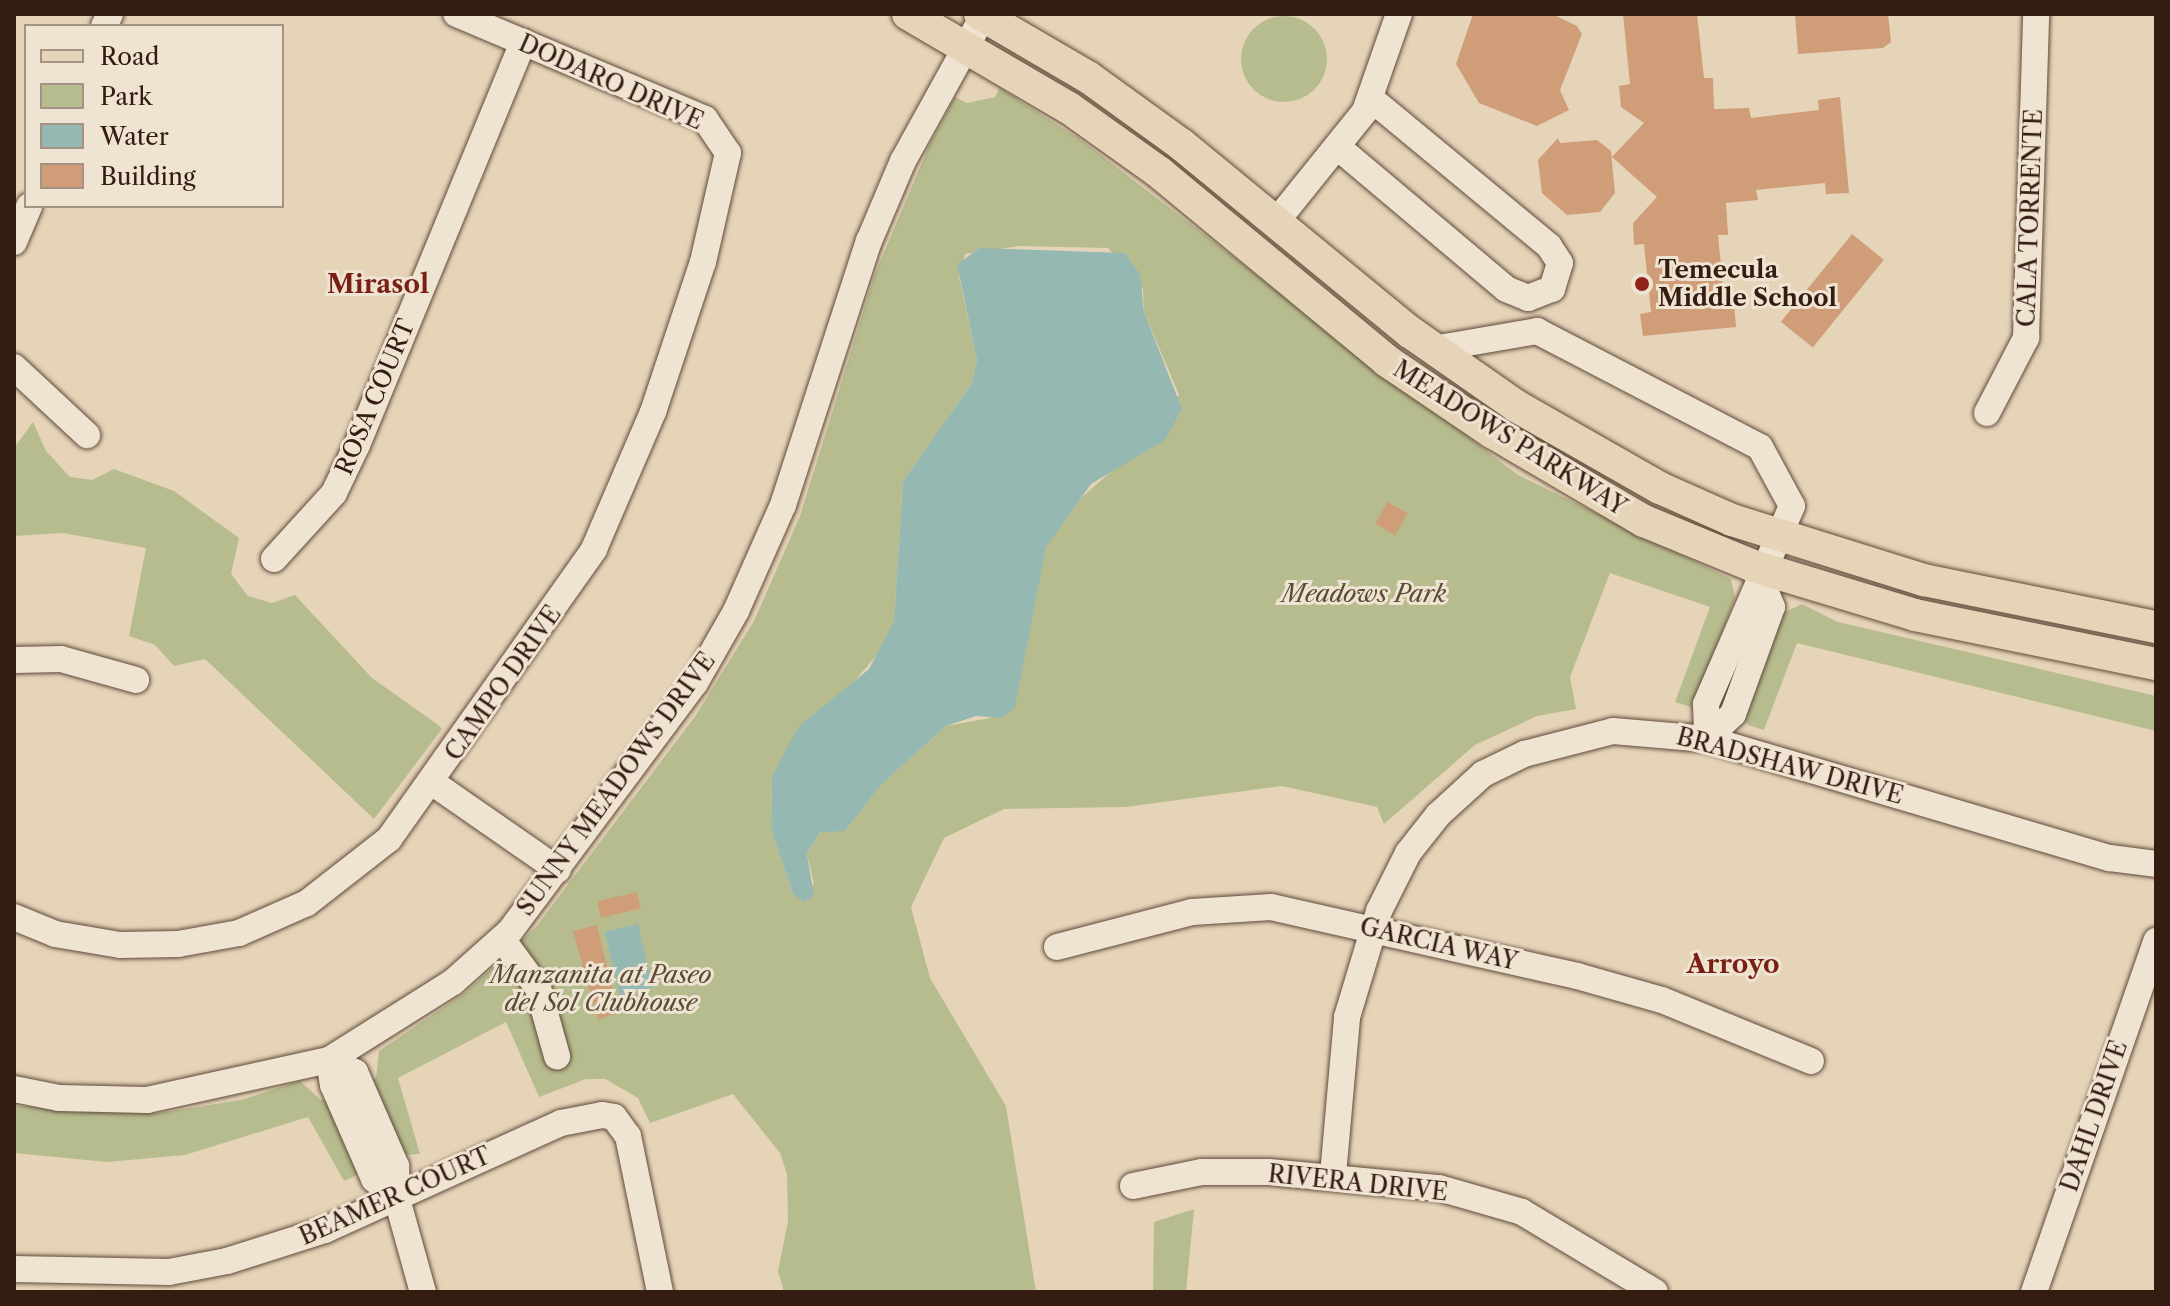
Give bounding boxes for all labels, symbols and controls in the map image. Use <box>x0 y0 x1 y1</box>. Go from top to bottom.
legend <box>24 24 284 208</box>
street label: DODARO DRIVE <box>514 28 708 136</box>
text: Road <box>100 42 159 71</box>
text: Park <box>100 82 152 111</box>
street label: CALA TORRENTE <box>2012 108 2048 328</box>
text: Water <box>100 122 169 151</box>
text: Building <box>100 162 196 191</box>
place label: Temecula Middle School <box>1658 256 1837 312</box>
district label: Mirasol <box>327 269 429 301</box>
marker: Temecula Middle School <box>1633 275 1651 293</box>
street label: ROSA COURT <box>329 314 421 480</box>
street label: MEADOWS PARKWAY <box>1388 354 1632 522</box>
park label: Meadows Park <box>1282 580 1446 608</box>
street label: CAMPO DRIVE <box>439 600 567 766</box>
street label: SUNNY MEADOWS DRIVE <box>511 646 721 922</box>
street label: BRADSHAW DRIVE <box>1673 722 1907 810</box>
street label: GARCIA WAY <box>1356 912 1522 976</box>
district label: Arroyo <box>1686 949 1780 981</box>
park label: Manzanita at Paseo del Sol Clubhouse <box>490 961 712 1017</box>
street label: DAHL DRIVE <box>2055 1036 2133 1196</box>
street label: BEAMER COURT <box>294 1141 496 1251</box>
street label: RIVERA DRIVE <box>1266 1159 1450 1207</box>

